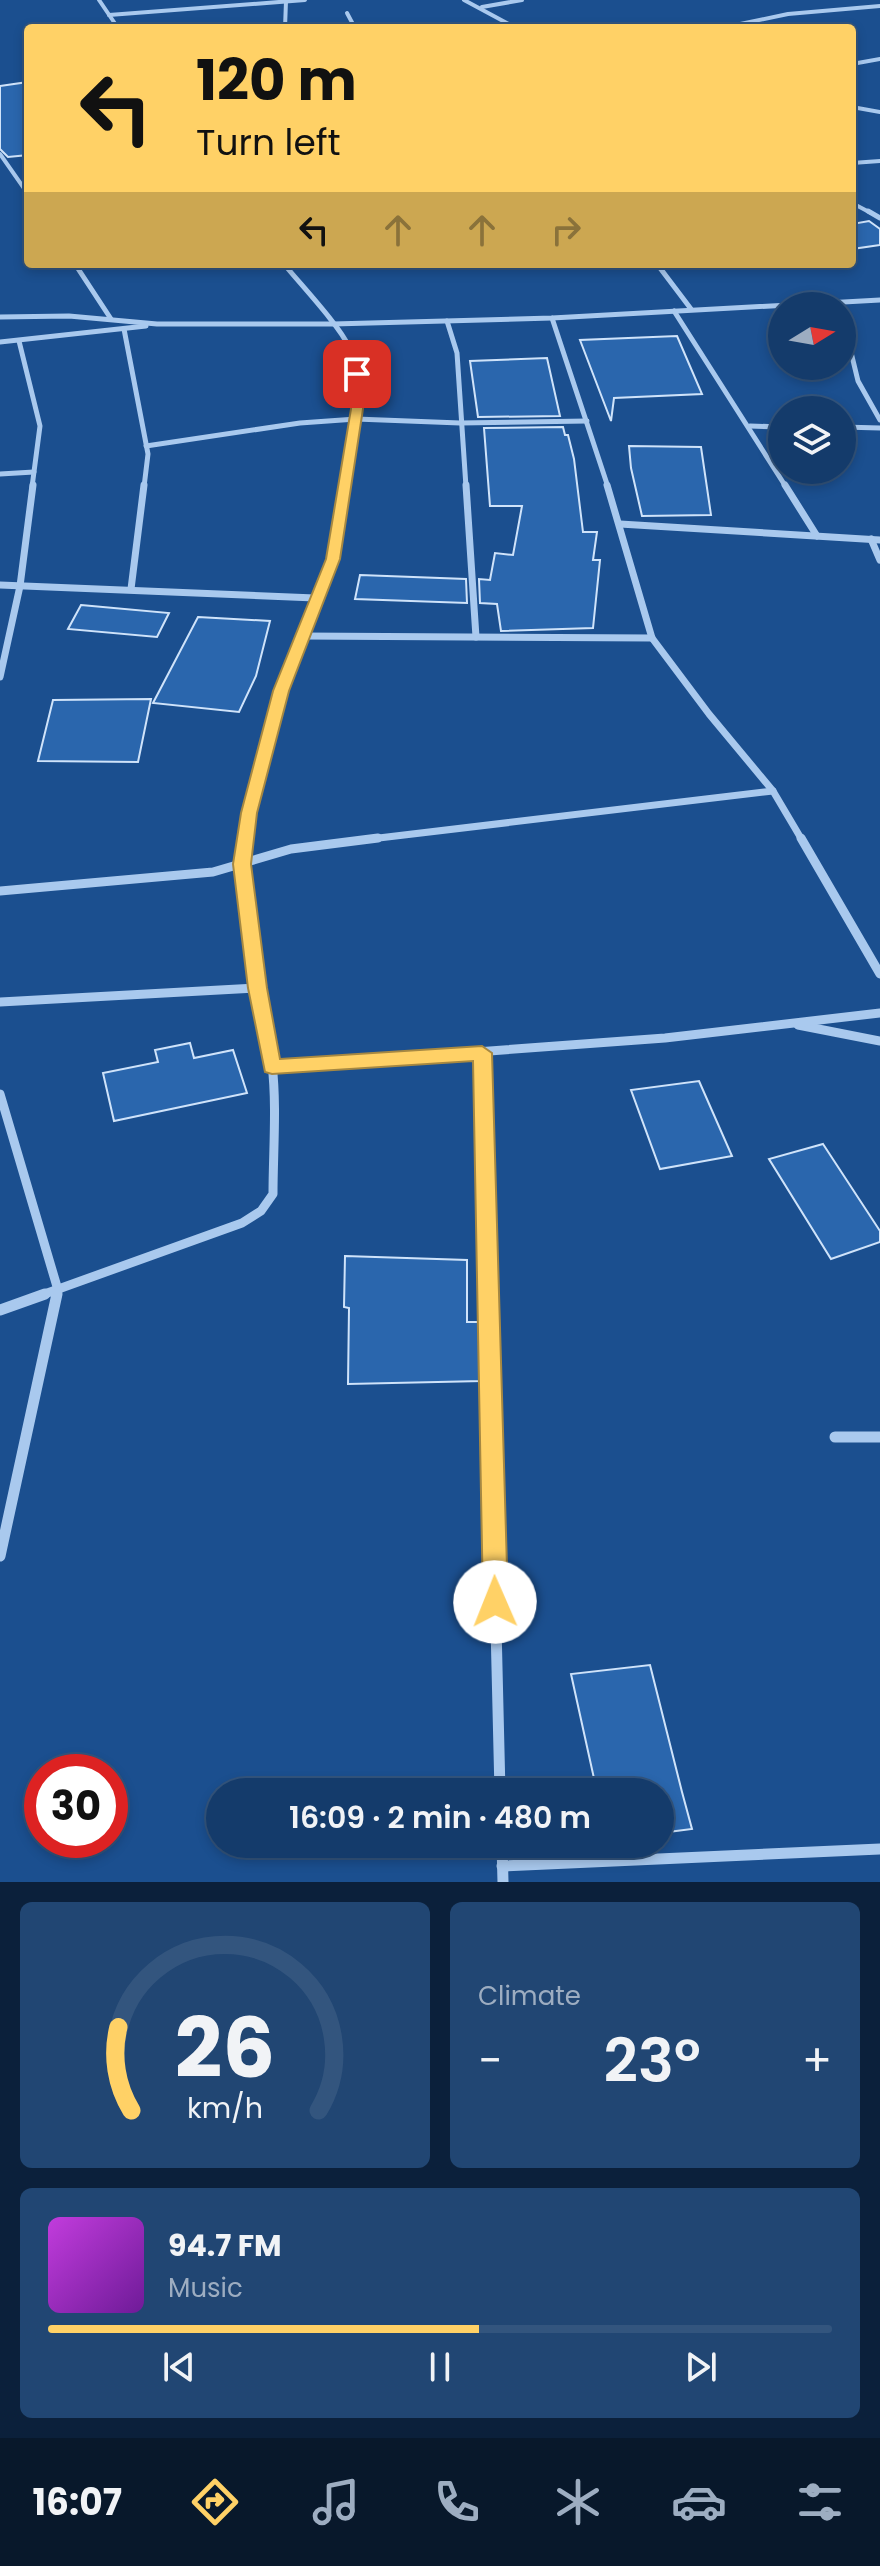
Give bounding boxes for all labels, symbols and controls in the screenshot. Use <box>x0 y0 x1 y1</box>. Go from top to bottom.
text: 120 m <box>196 41 357 120</box>
icon: left <box>64 56 168 160</box>
text: Turn left <box>196 117 341 168</box>
icon: left <box>292 208 336 252</box>
icon: ahead <box>376 208 420 252</box>
icon: ahead <box>460 208 504 252</box>
icon: right <box>544 208 588 252</box>
north arrow <box>768 292 856 380</box>
map controls <box>768 292 856 484</box>
pin <box>323 340 391 408</box>
icon: arrive <box>335 352 379 396</box>
button: layers <box>768 396 856 484</box>
position arrow <box>453 1560 537 1644</box>
speed limit sign: 30 <box>24 1754 128 1858</box>
text: 16:09 · 2 min · 480 m <box>289 1796 591 1839</box>
text: Climate <box>478 1978 581 2014</box>
text: 26 <box>175 1990 275 2106</box>
text: 23° <box>604 2019 701 2103</box>
text: − <box>478 2030 502 2091</box>
text: + <box>802 2030 832 2091</box>
text: km/h <box>187 2088 263 2128</box>
text: 94.7 FM <box>168 2224 282 2267</box>
text: Music <box>168 2270 243 2306</box>
icon: previous <box>157 2345 201 2389</box>
icon: pause <box>418 2345 462 2389</box>
icon: next <box>679 2345 723 2389</box>
icon: directions <box>187 2474 243 2530</box>
icon: music <box>308 2474 364 2530</box>
icon: phone <box>429 2474 485 2530</box>
icon: climate <box>550 2474 606 2530</box>
icon: car <box>671 2474 727 2530</box>
icon: filters <box>792 2474 848 2530</box>
text: 16:07 <box>32 2477 122 2528</box>

